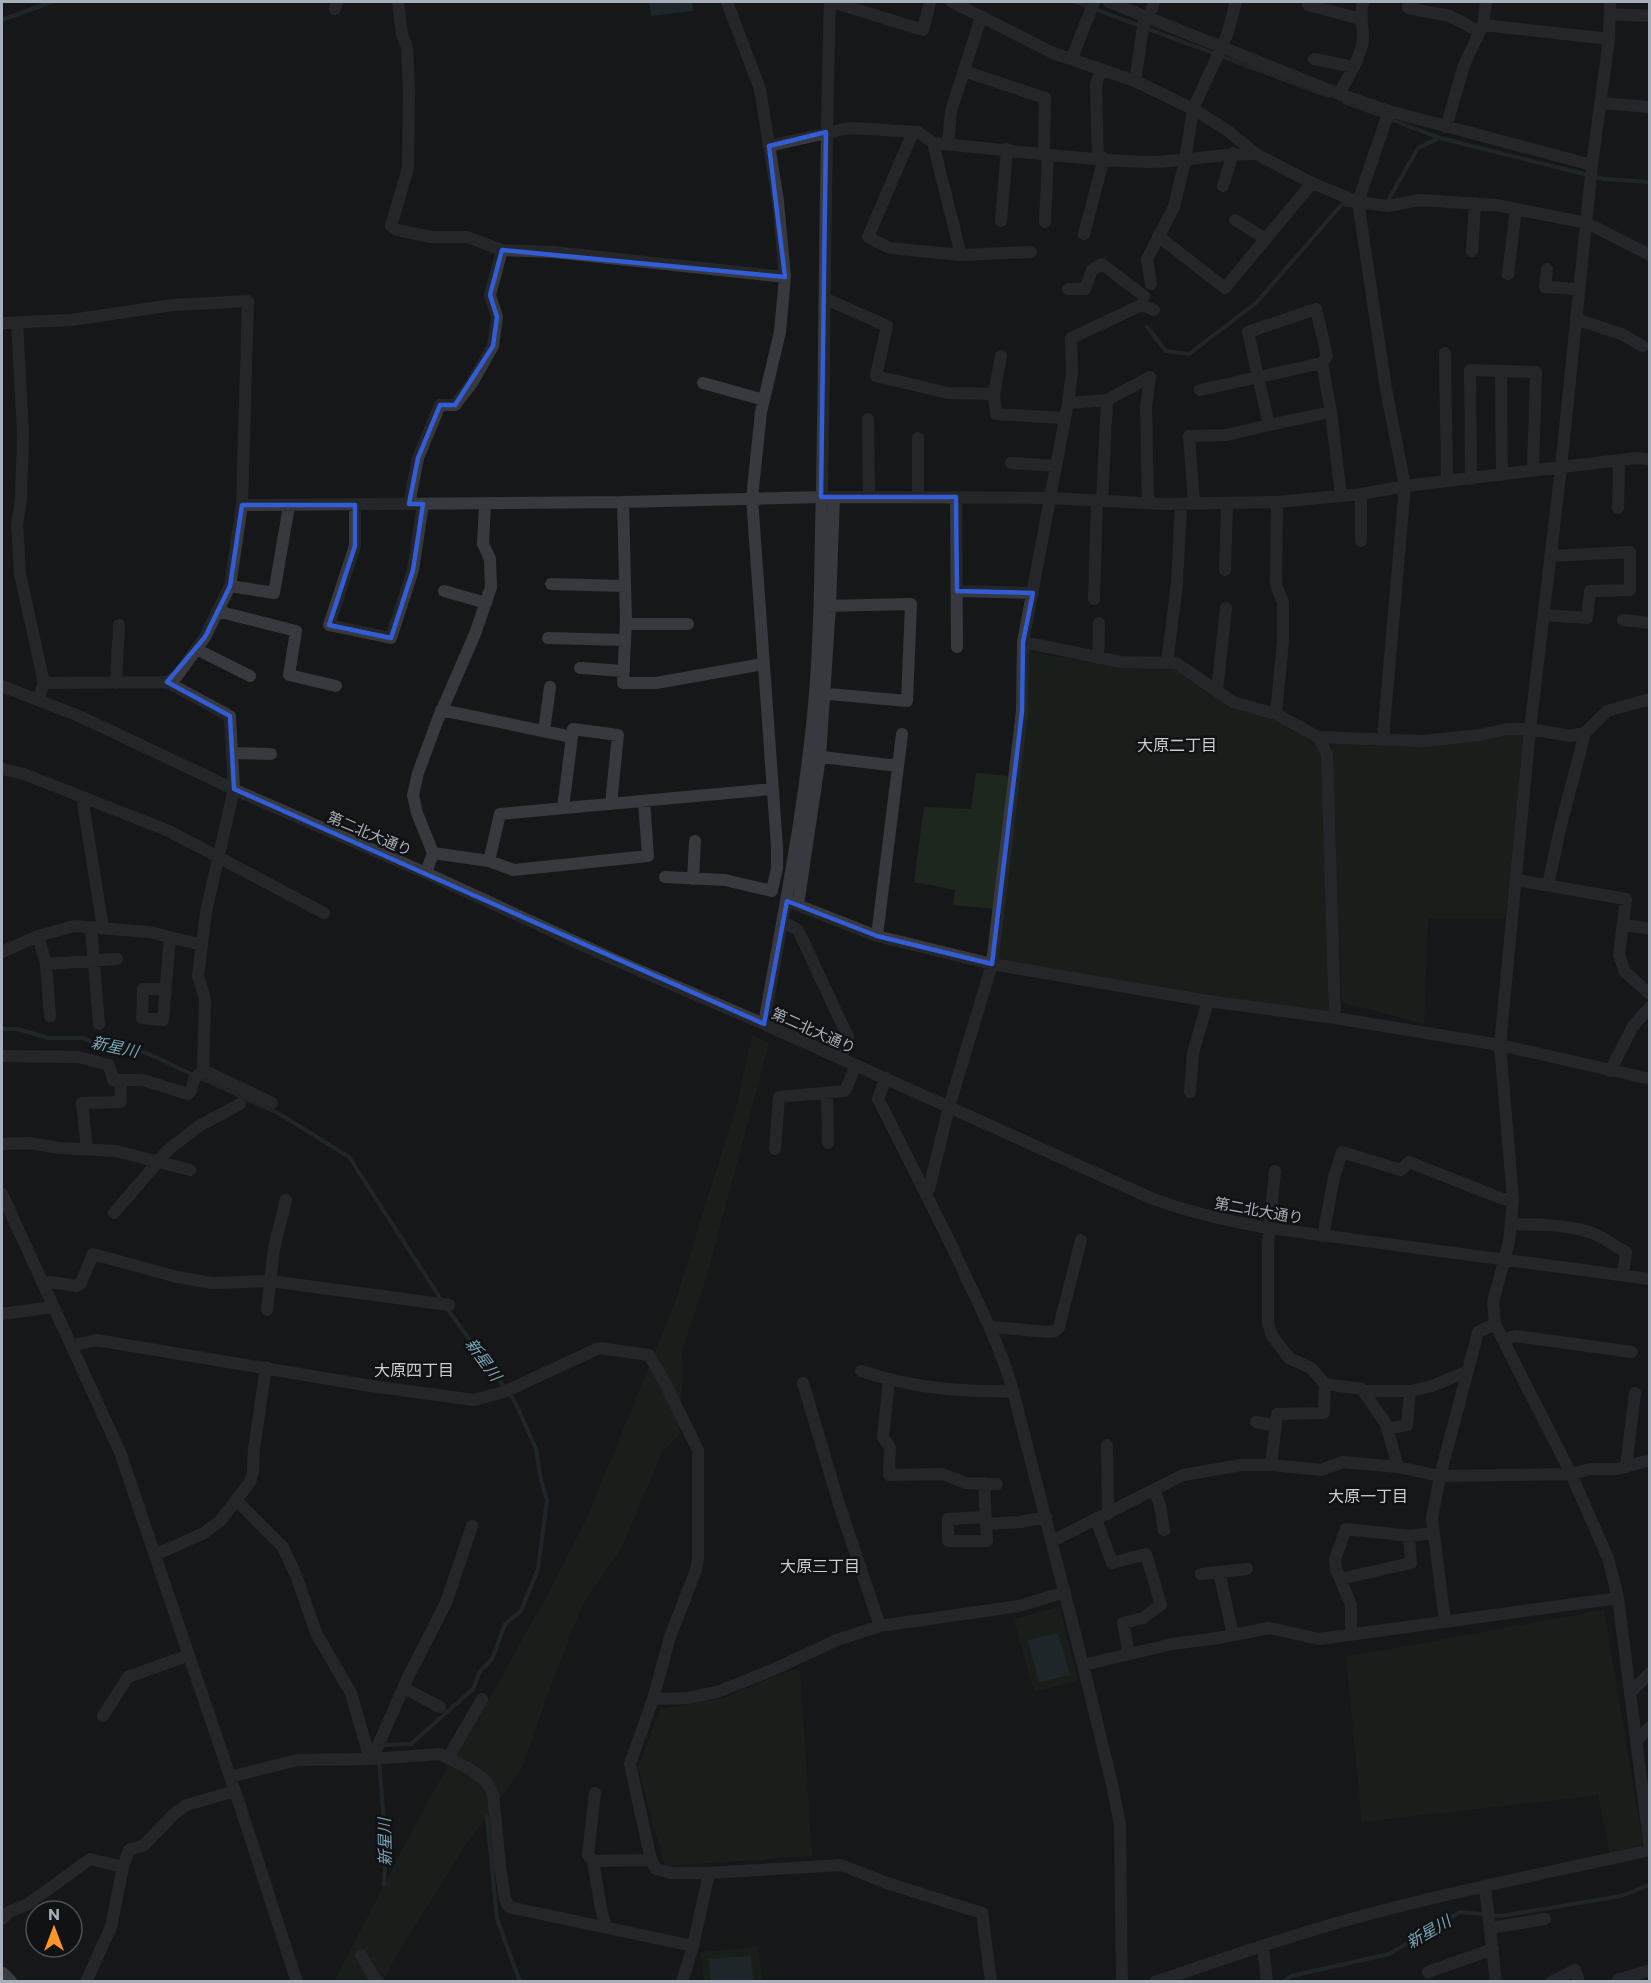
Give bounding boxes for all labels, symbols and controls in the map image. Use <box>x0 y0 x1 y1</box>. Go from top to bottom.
district label: 大原二丁目 <box>1137 735 1217 754</box>
street label: 第二北大通り <box>325 807 415 859</box>
street label: 第二北大通り <box>769 1003 859 1057</box>
water label: 新星川 <box>90 1032 142 1061</box>
street label: 第二北大通り <box>1213 1193 1305 1227</box>
water label: 新星川 <box>462 1334 507 1386</box>
district label: 大原四丁目 <box>374 1360 454 1379</box>
district label: 大原一丁目 <box>1328 1486 1408 1505</box>
district label: 大原三丁目 <box>780 1556 860 1575</box>
water label: 新星川 <box>374 1816 394 1866</box>
north arrow <box>24 1899 84 1959</box>
text: N <box>48 1904 60 1923</box>
water label: 新星川 <box>1402 1910 1455 1951</box>

